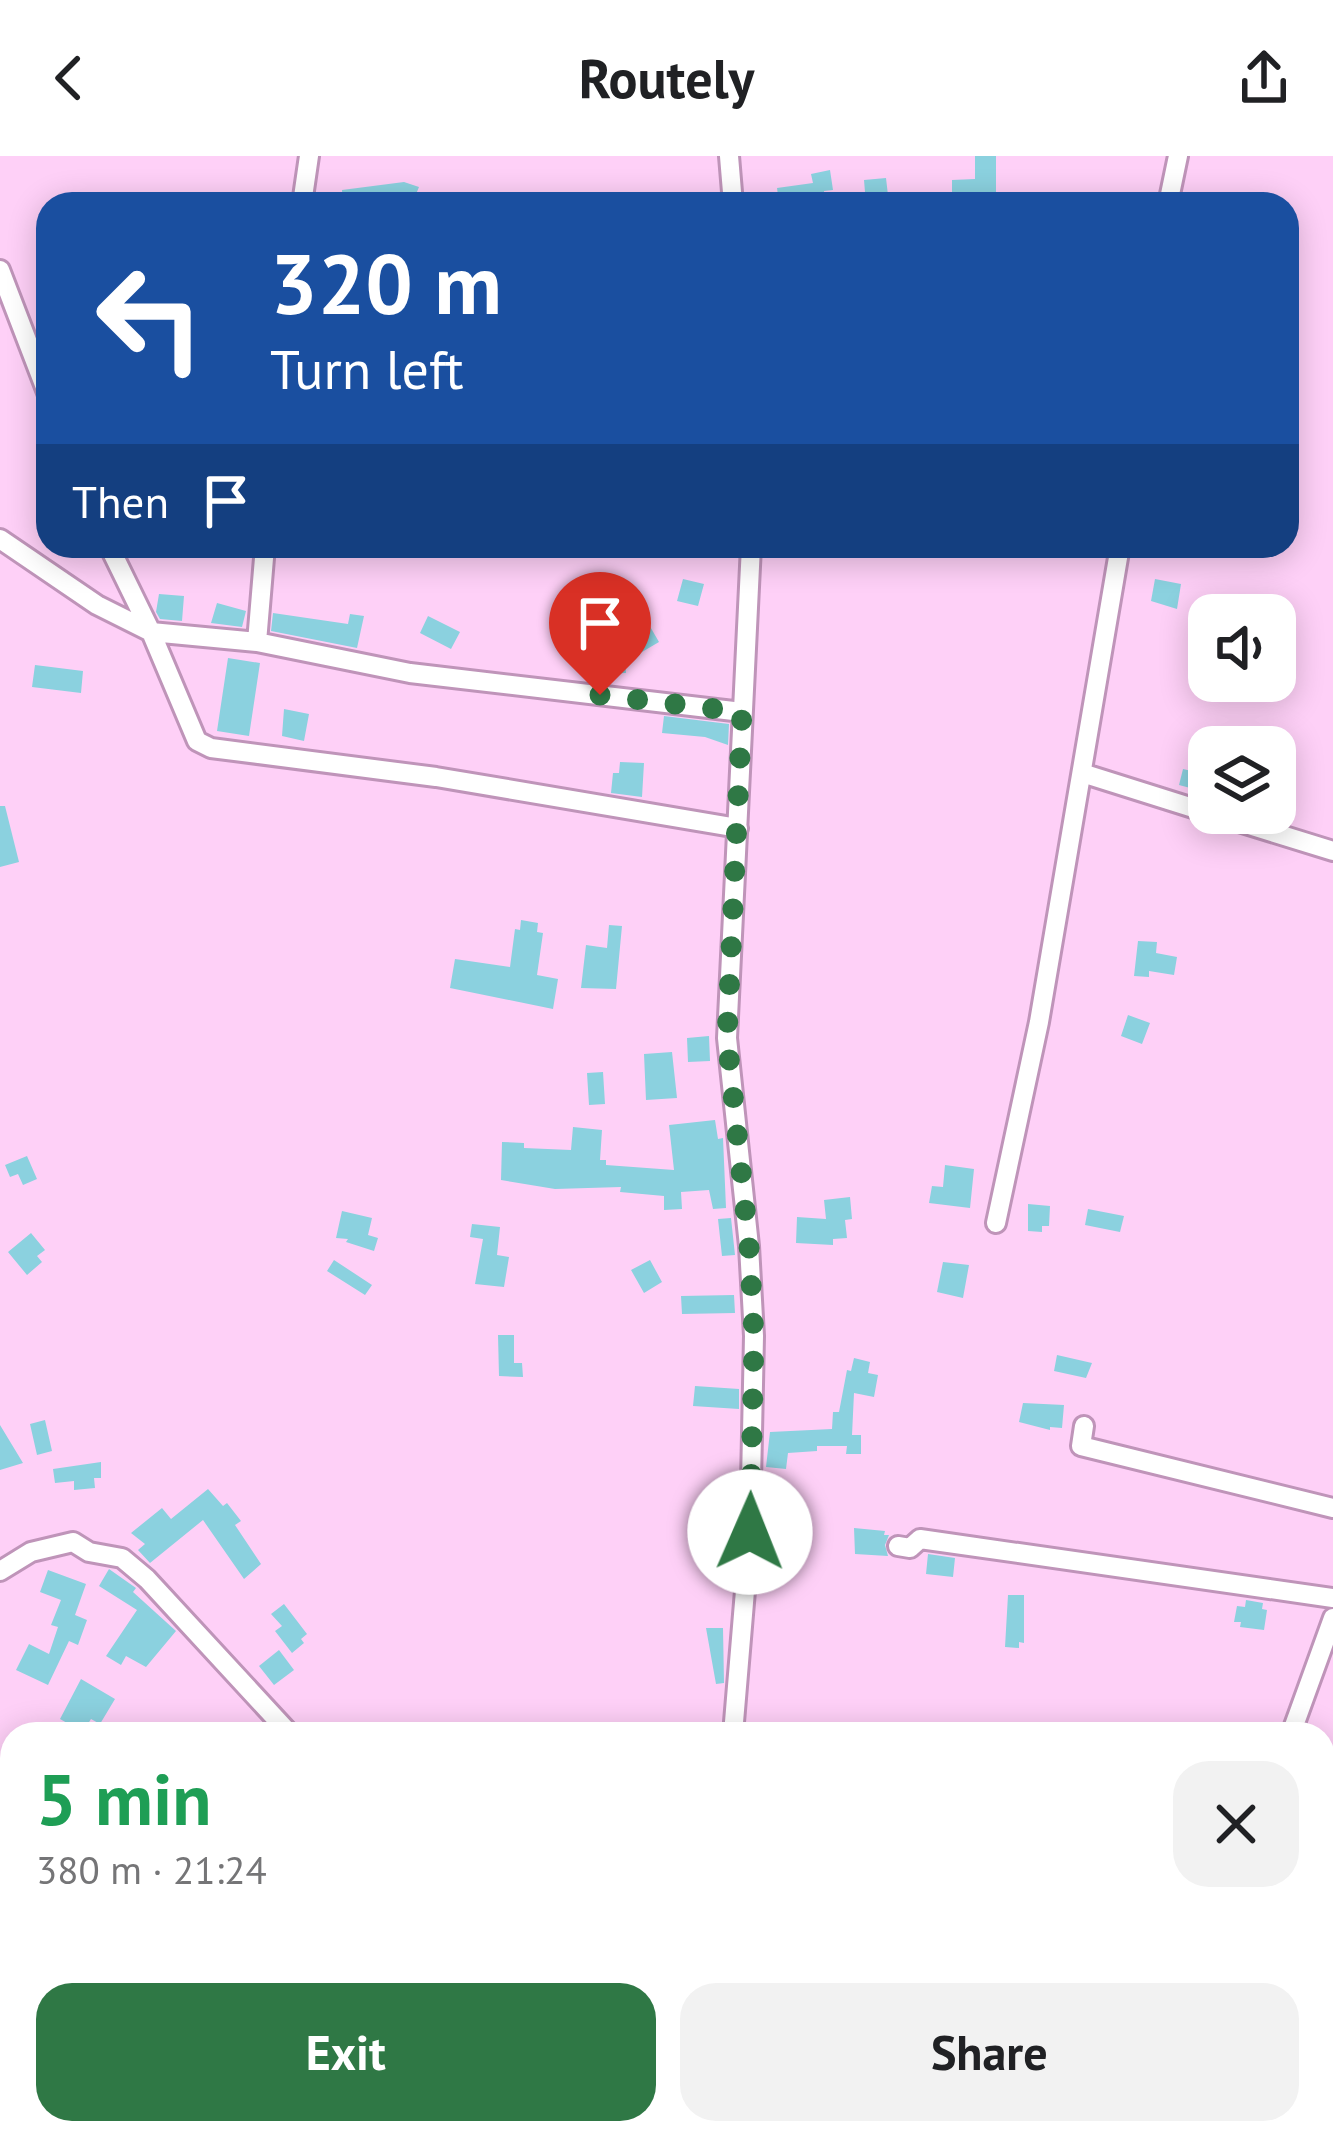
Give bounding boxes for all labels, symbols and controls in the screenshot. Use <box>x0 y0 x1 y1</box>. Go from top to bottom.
text: Routely <box>579 43 754 113</box>
icon: back <box>36 45 102 111</box>
icon: share <box>1231 45 1297 111</box>
text: 320 m <box>270 228 502 337</box>
icon: left <box>72 240 228 396</box>
text: Turn left <box>270 334 464 404</box>
icon: arrive <box>193 468 259 534</box>
text: Then <box>72 472 169 530</box>
pin <box>549 572 651 695</box>
icon: arrive <box>567 590 633 656</box>
map controls <box>1188 594 1296 834</box>
button: sound <box>1188 594 1296 702</box>
button: layers <box>1188 726 1296 834</box>
position arrow <box>687 1469 813 1595</box>
text: 5 min <box>36 1752 212 1845</box>
button: close <box>1173 1761 1299 1887</box>
text: 380 m · 21:24 <box>36 1844 267 1895</box>
button: Exit <box>36 1983 656 2121</box>
button: Share <box>680 1983 1299 2121</box>

